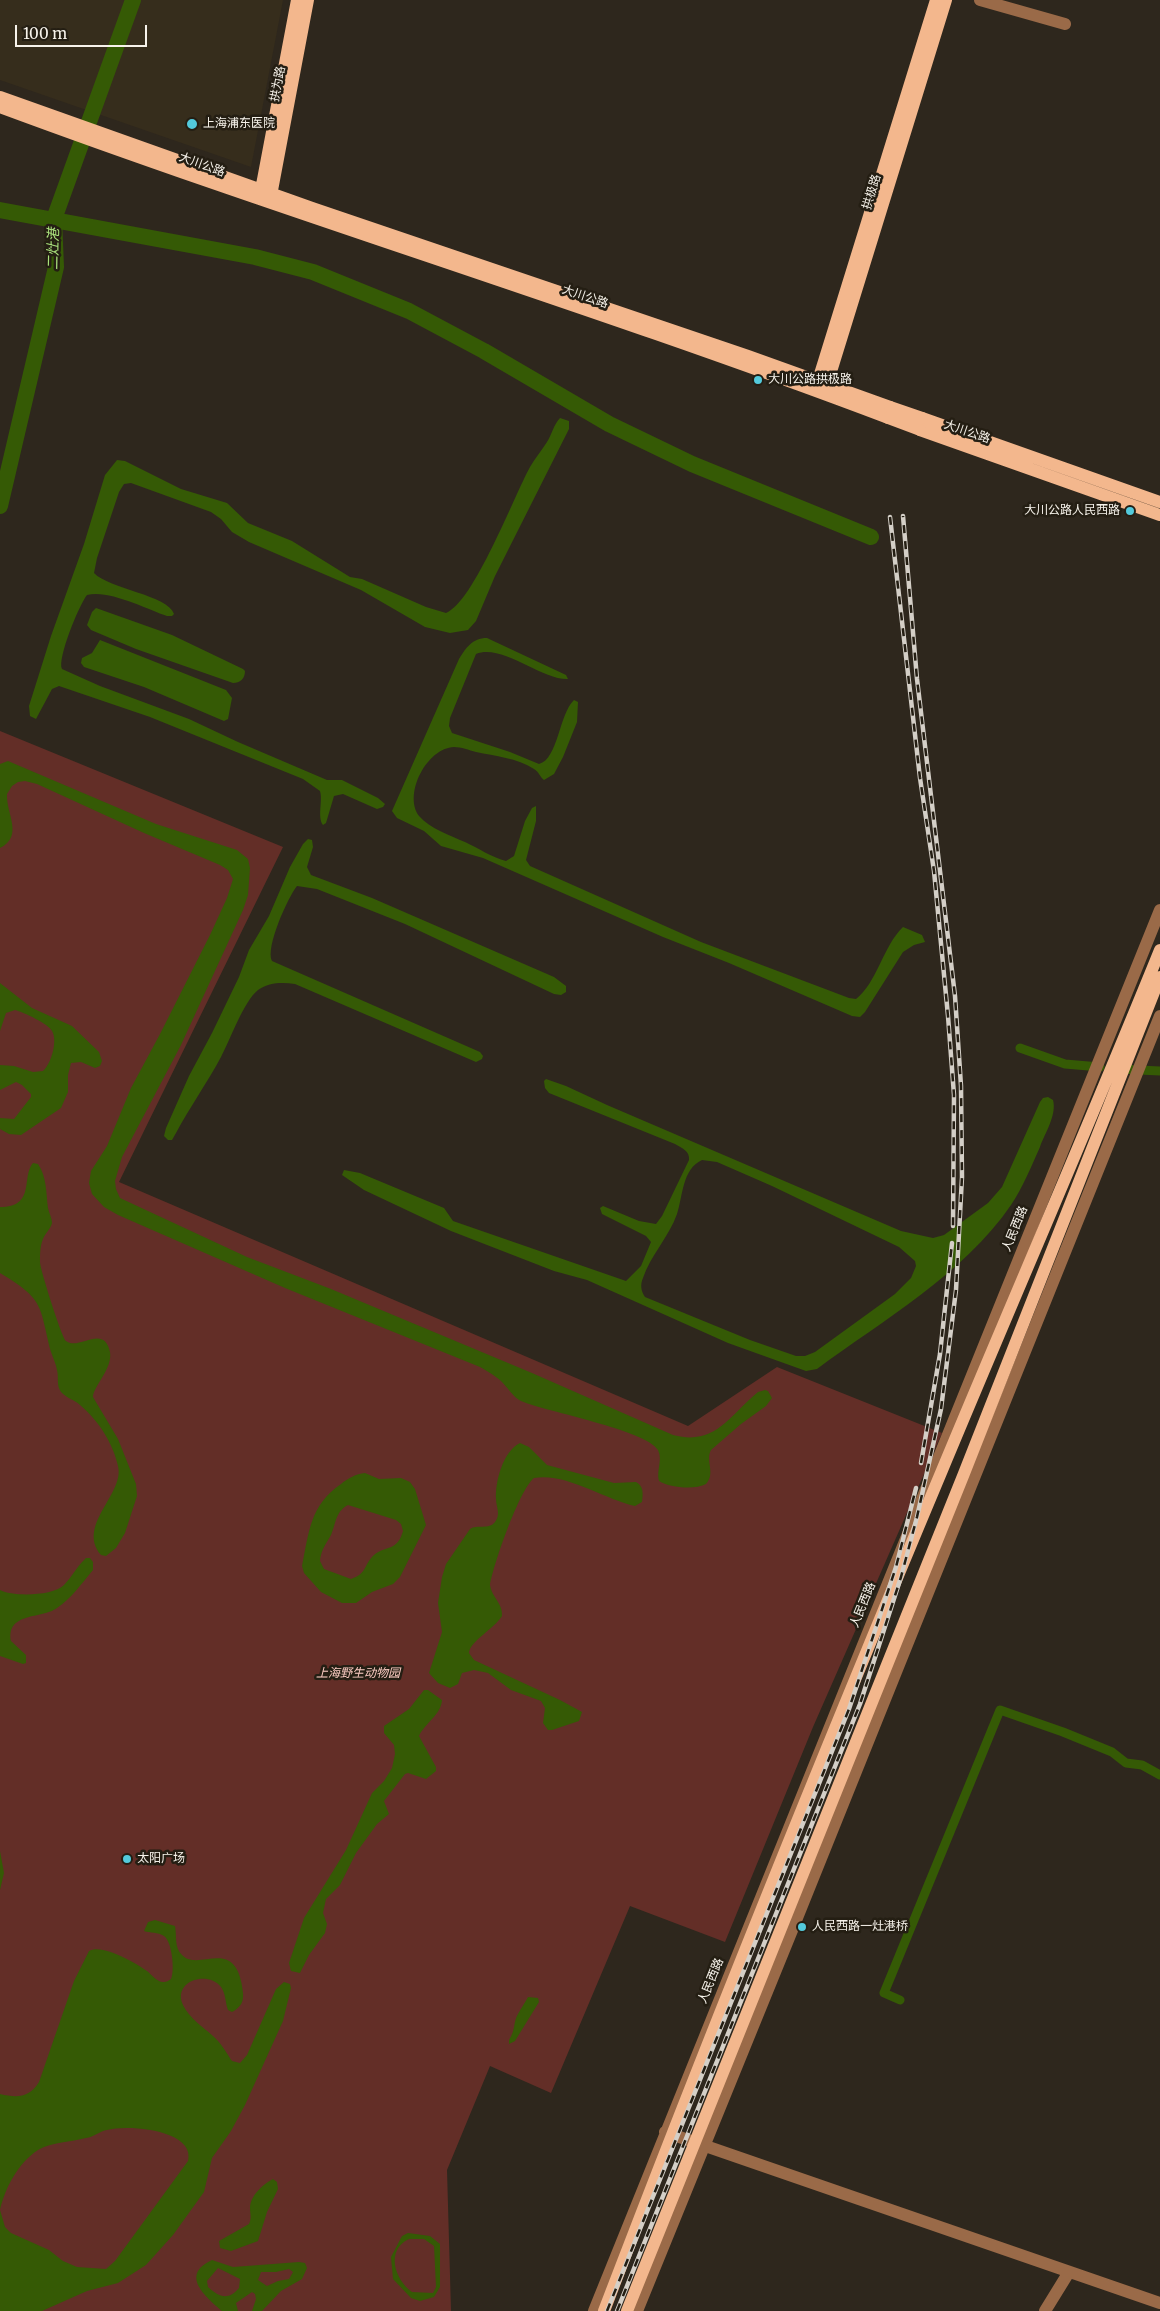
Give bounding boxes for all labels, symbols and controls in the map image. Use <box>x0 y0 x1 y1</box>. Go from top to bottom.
scale bar <box>18 15 150 47</box>
text: 100 m <box>23 24 67 43</box>
street label: 拱为路 <box>267 65 289 103</box>
marker: 上海浦东医院 <box>185 117 199 131</box>
place label: 上海浦东医院 <box>203 117 275 131</box>
street label: 大川公路 <box>177 150 227 180</box>
street label: 拱极路 <box>860 173 884 211</box>
water label: 二灶港 <box>45 228 63 270</box>
street label: 大川公路 <box>560 282 610 312</box>
place label: 大川公路拱极路 <box>768 373 852 387</box>
marker: 大川公路拱极路 <box>752 374 764 386</box>
street label: 大川公路 <box>942 417 992 447</box>
place label: 大川公路人民西路 <box>1024 504 1120 518</box>
marker: 大川公路人民西路 <box>1124 505 1136 517</box>
street label: 人民西路 <box>999 1204 1031 1254</box>
street label: 人民西路 <box>847 1580 879 1630</box>
park label: 上海野生动物园 <box>316 1667 400 1681</box>
place label: 太阳广场 <box>137 1852 185 1866</box>
marker: 太阳广场 <box>121 1853 133 1865</box>
place label: 人民西路一灶港桥 <box>812 1920 908 1934</box>
marker: 人民西路一灶港桥 <box>796 1921 808 1933</box>
street label: 人民西路 <box>695 1956 727 2006</box>

